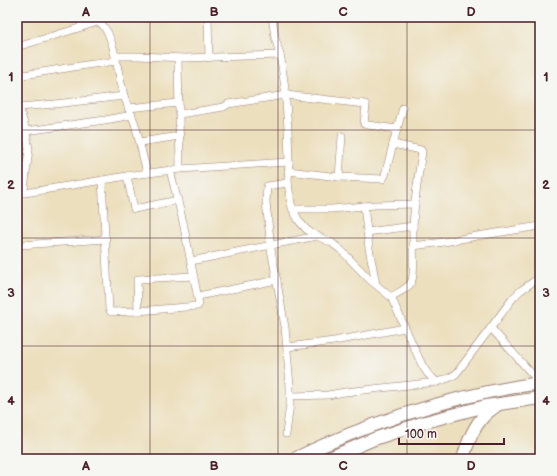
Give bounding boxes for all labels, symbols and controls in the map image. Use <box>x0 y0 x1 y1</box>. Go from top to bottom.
text: A <box>81 4 90 20</box>
text: B <box>209 4 219 20</box>
text: C <box>338 4 348 20</box>
text: D <box>466 4 476 20</box>
text: 1 <box>8 69 14 85</box>
text: 1 <box>543 69 549 85</box>
text: 2 <box>7 177 15 193</box>
text: 2 <box>542 177 550 193</box>
text: 3 <box>7 285 15 301</box>
text: 3 <box>542 285 550 301</box>
text: 4 <box>7 393 15 409</box>
text: 4 <box>542 393 550 409</box>
scale bar <box>399 420 504 446</box>
text: 100 m <box>405 427 437 442</box>
text: A <box>81 458 90 474</box>
text: B <box>209 458 219 474</box>
text: C <box>338 458 348 474</box>
text: D <box>466 458 476 474</box>

